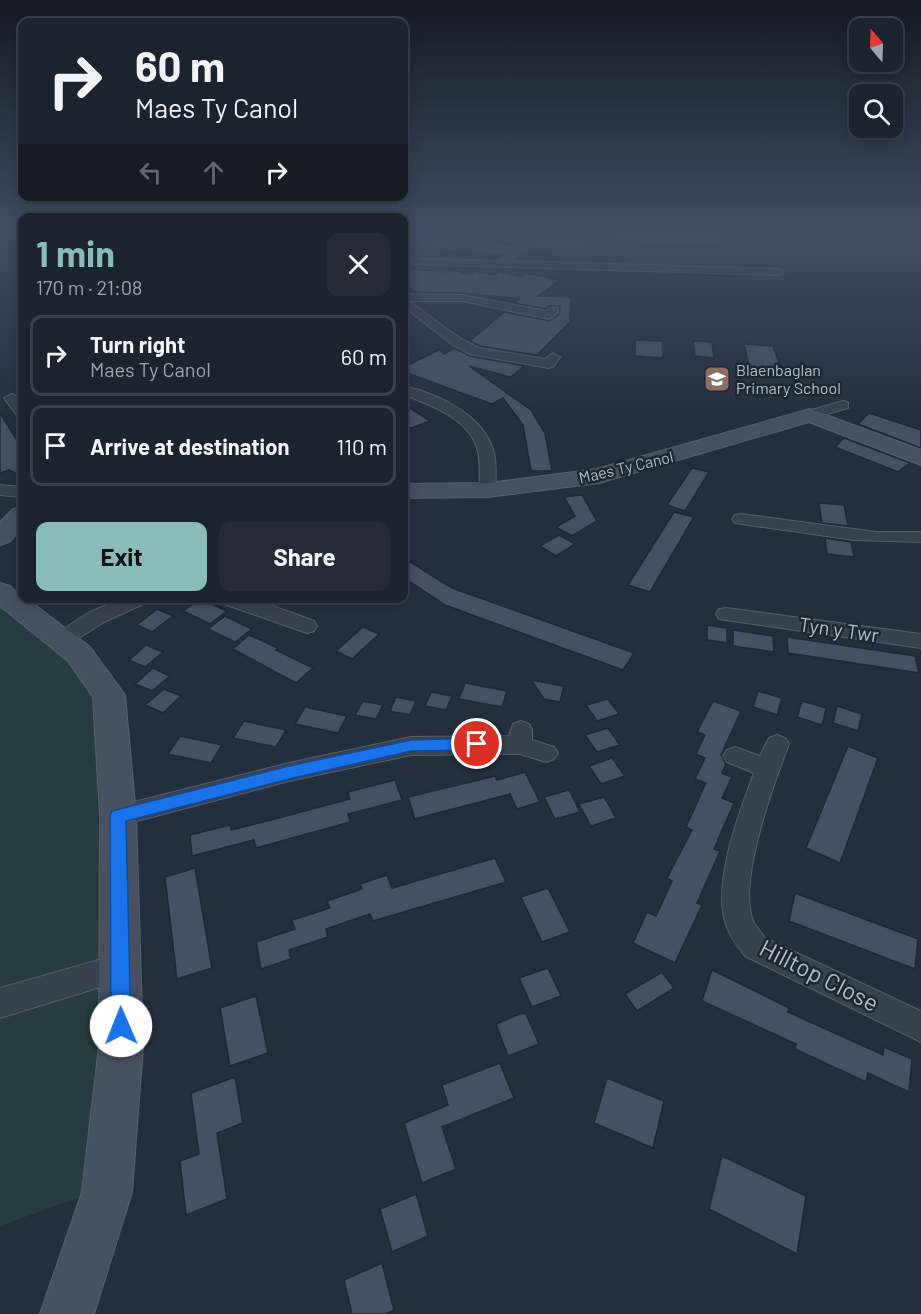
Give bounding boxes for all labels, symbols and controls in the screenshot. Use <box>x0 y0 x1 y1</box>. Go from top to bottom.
north arrow <box>849 18 903 72</box>
map controls <box>849 18 903 138</box>
text: 60 m <box>135 40 225 90</box>
icon: right <box>36 42 114 120</box>
button: search <box>849 84 903 138</box>
text: Maes Ty Canol <box>135 91 298 123</box>
icon: left <box>134 156 167 189</box>
icon: ahead <box>197 156 230 189</box>
icon: right <box>260 156 293 189</box>
text: 1 min <box>36 231 115 274</box>
button: close <box>327 233 390 296</box>
text: 170 m · 21:08 <box>36 275 142 299</box>
text: Turn right <box>90 331 185 357</box>
icon: right <box>39 339 72 372</box>
text: 60 m <box>341 343 387 369</box>
text: Maes Ty Canol <box>90 357 211 381</box>
place label: Blaenbaglan Primary School <box>736 360 841 397</box>
school or university icon: Blaenbaglan Primary School <box>702 364 732 394</box>
icon: arrive <box>39 429 72 462</box>
text: Arrive at destination <box>90 433 289 459</box>
text: 110 m <box>337 433 387 459</box>
street label: Maes Ty Canol <box>577 446 675 487</box>
button: Exit <box>36 522 207 591</box>
button: Share <box>219 522 390 591</box>
street label: Tyn y Twr <box>798 612 881 646</box>
pin <box>451 718 502 769</box>
icon: arrive <box>460 727 493 760</box>
street label: Hilltop Close <box>755 932 884 1017</box>
position arrow <box>89 994 153 1058</box>

